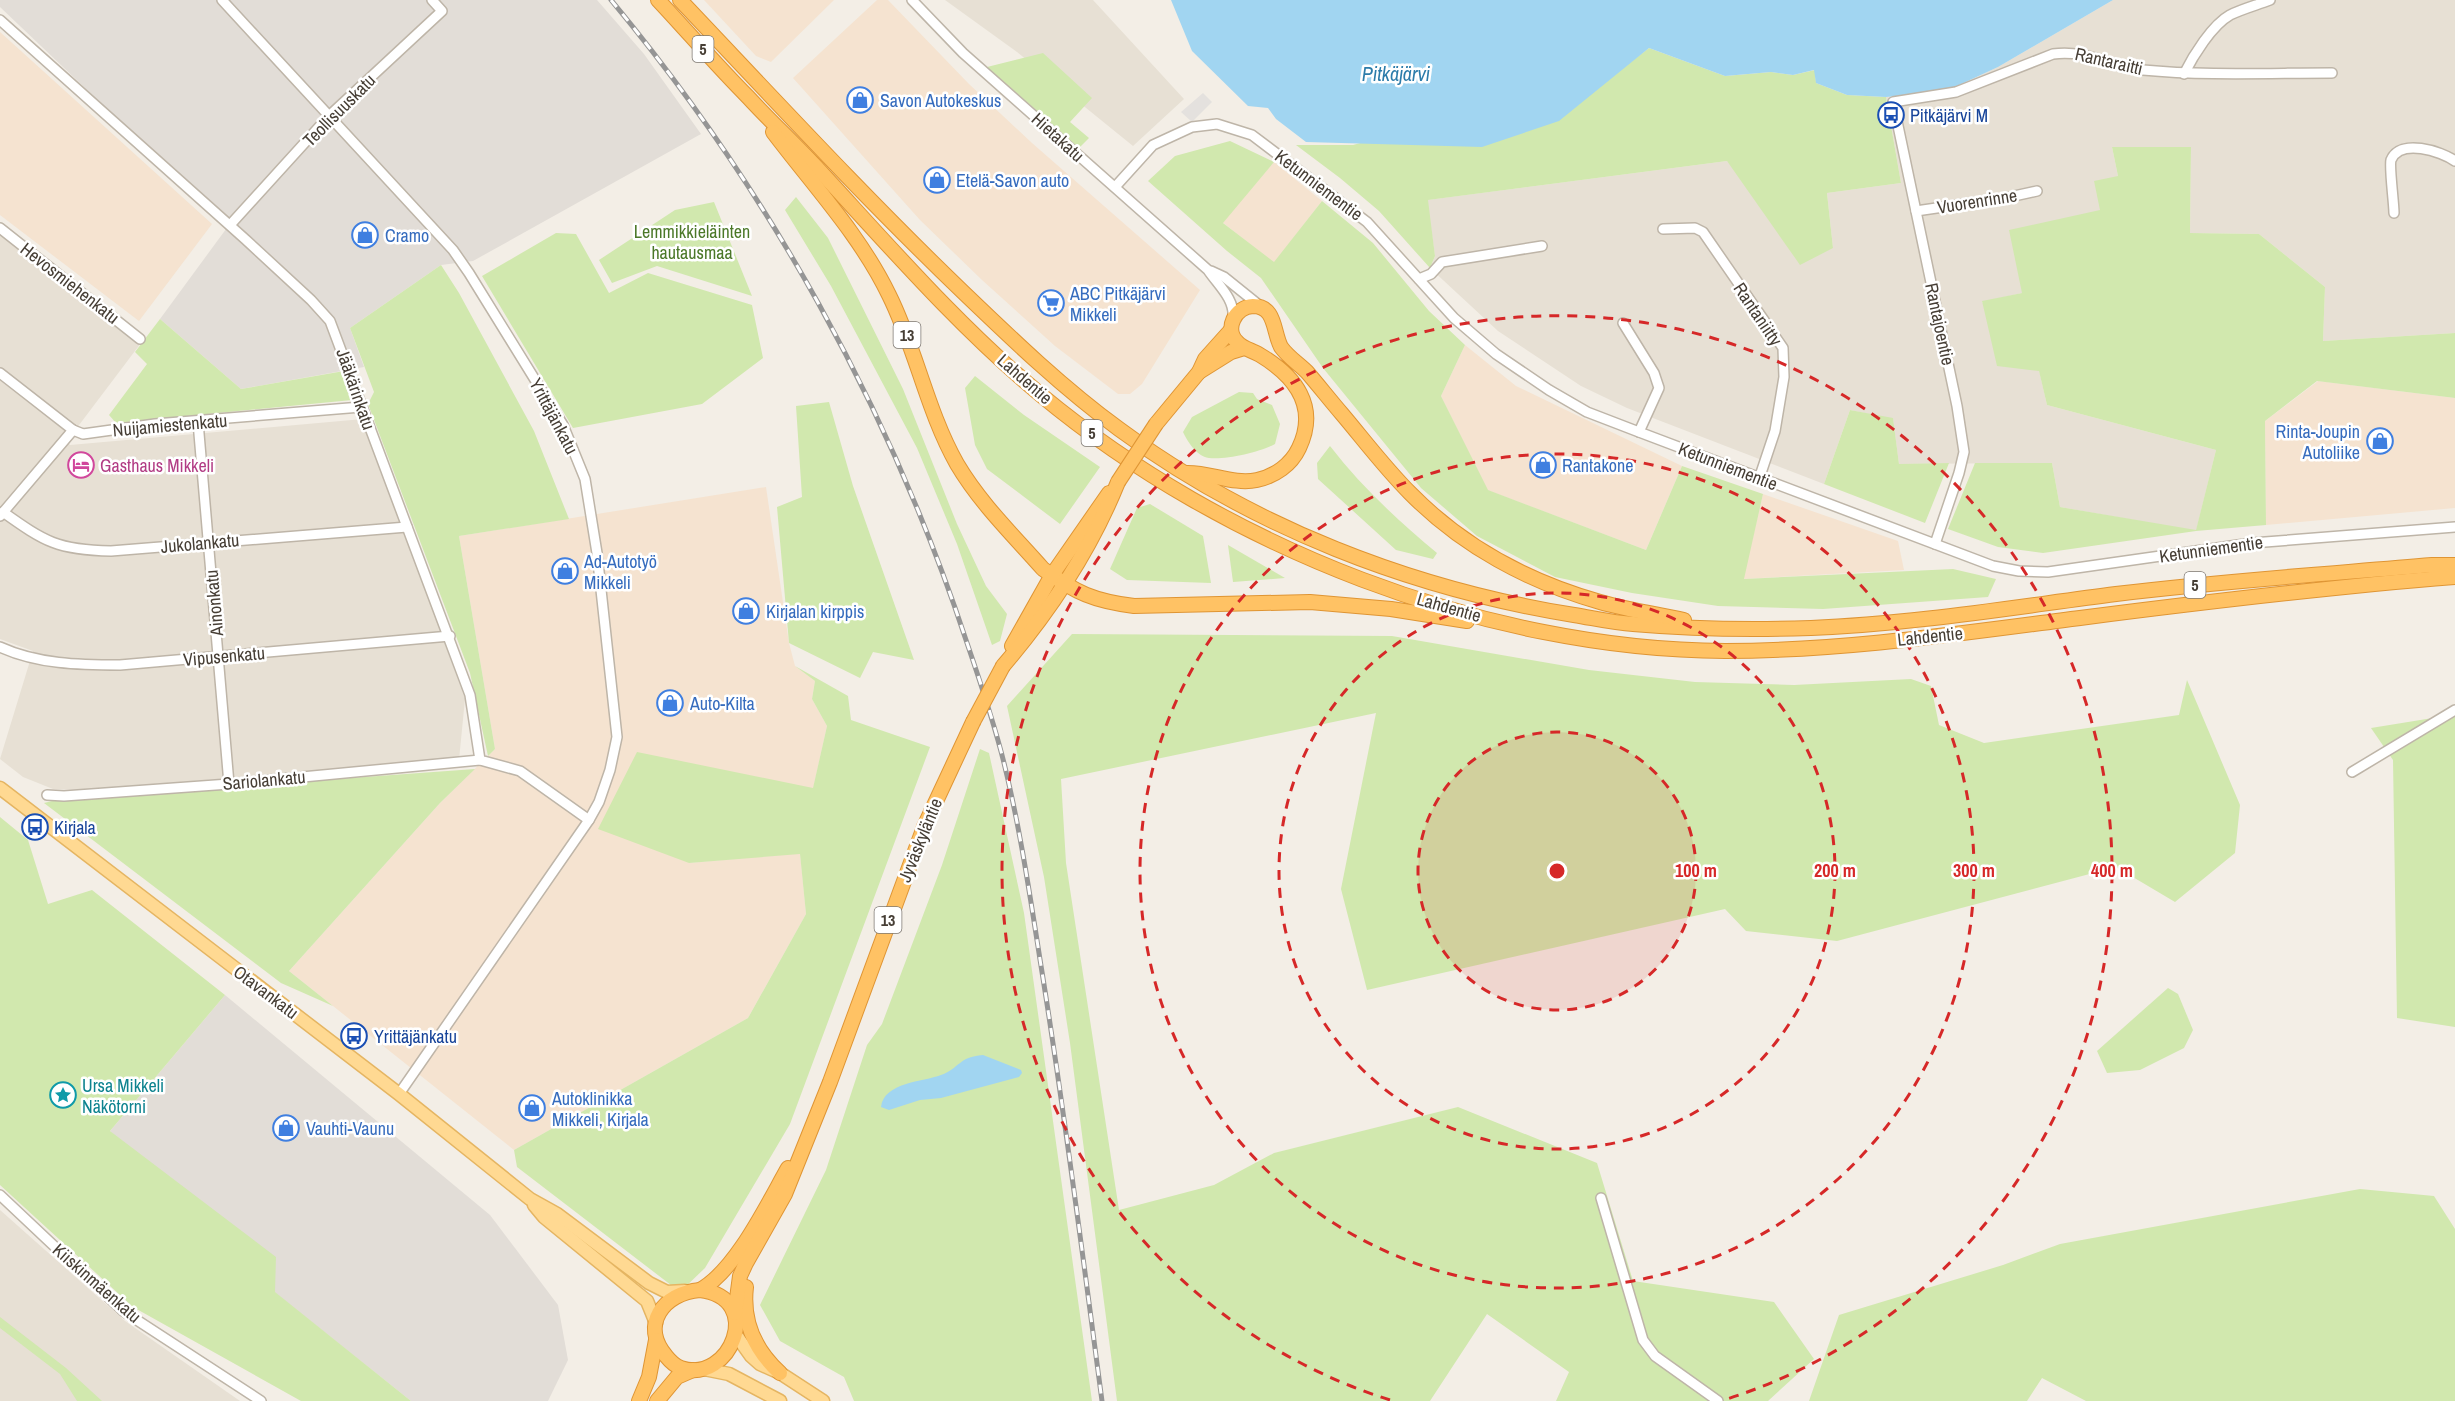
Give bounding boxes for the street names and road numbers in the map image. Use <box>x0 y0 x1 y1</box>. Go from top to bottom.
road number: 5 <box>692 36 714 62</box>
street label: Rantaraitti <box>2073 41 2145 81</box>
street label: Teollisuuskatu <box>297 68 381 152</box>
street label: Hietakatu <box>1026 107 1090 167</box>
street label: Ketunniementie <box>1270 144 1368 226</box>
street label: Vuorenrinne <box>1935 182 2019 220</box>
street label: Hevosmiehenkatu <box>15 237 125 329</box>
street label: Rantaniitty <box>1728 277 1789 351</box>
street label: Rantajoentie <box>1919 280 1961 368</box>
road number: 13 <box>894 322 920 348</box>
street label: Jääkärinkatu <box>330 345 382 433</box>
street label: Lahdentie <box>992 348 1058 410</box>
street label: Yrittäjänkatu <box>524 374 584 458</box>
street label: Nuijamiestenkatu <box>112 408 228 442</box>
road number: 5 <box>1082 420 1102 446</box>
street label: Ketunniementie <box>1675 436 1781 496</box>
street label: Jukolankatu <box>160 527 240 559</box>
street label: Ketunniementie <box>2158 529 2264 569</box>
street label: Ainonkatu <box>199 569 229 638</box>
road number: 5 <box>2184 572 2206 598</box>
street label: Lahdentie <box>1414 586 1484 628</box>
street label: Lahdentie <box>1896 620 1964 652</box>
street label: Vipusenkatu <box>182 640 266 672</box>
street label: Sariolankatu <box>222 764 306 796</box>
street label: Jyväskyläntie <box>892 794 948 886</box>
road number: 13 <box>874 907 902 933</box>
street label: Otavankatu <box>228 959 304 1025</box>
street label: Kiiskinmäenkatu <box>47 1237 147 1329</box>

